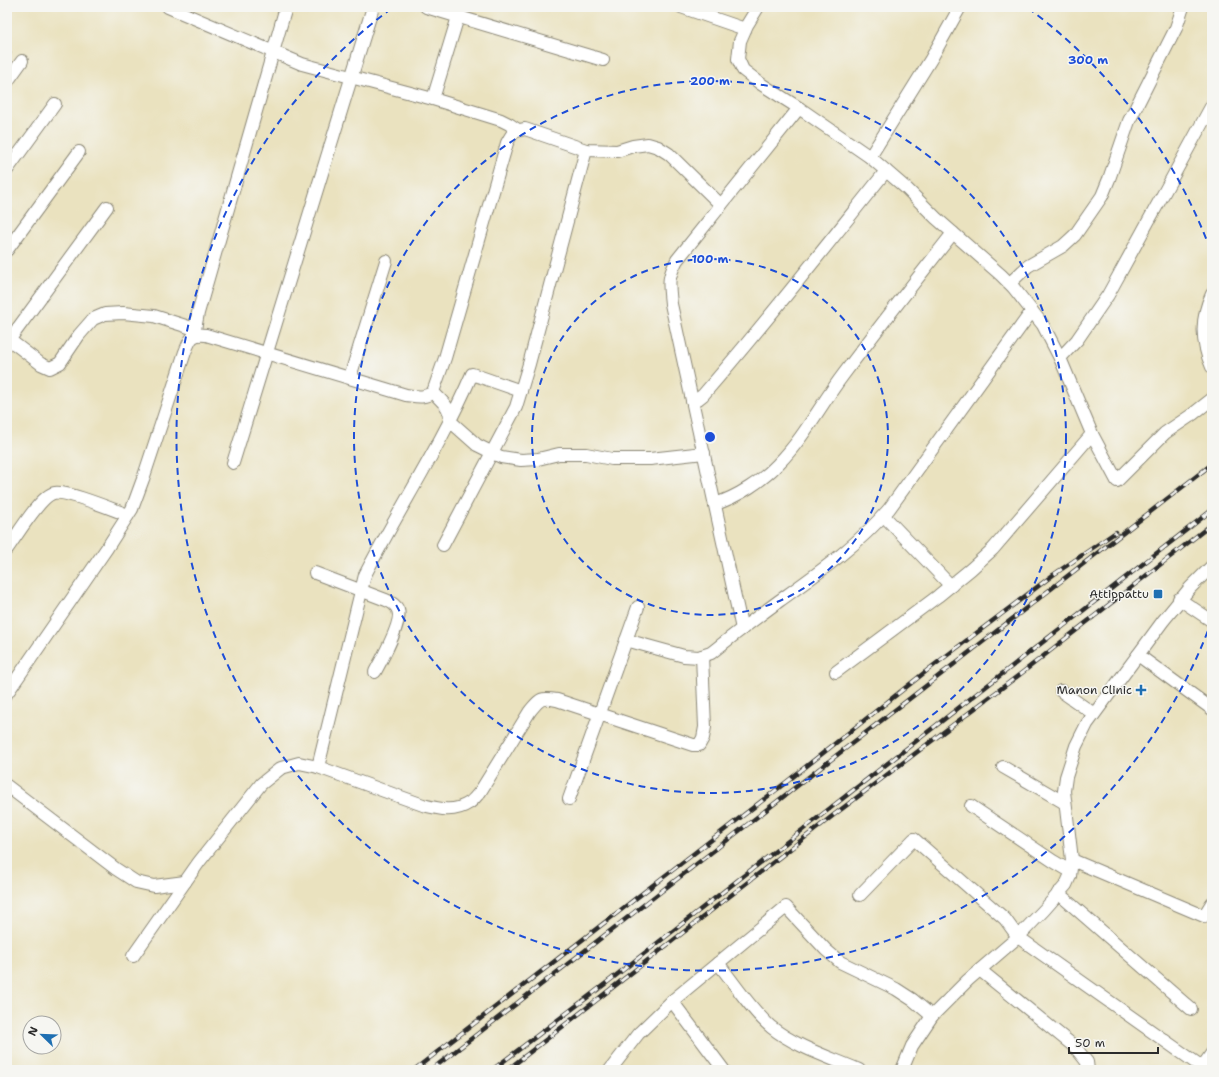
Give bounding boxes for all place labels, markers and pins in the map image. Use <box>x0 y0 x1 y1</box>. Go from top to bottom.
centre of rings <box>703 430 717 444</box>
place label: Attippattu <box>1089 586 1149 602</box>
marker: Attippattu <box>1152 588 1164 600</box>
place label: Manon Clinic <box>1057 682 1132 698</box>
marker: Manon Clinic <box>1135 684 1147 696</box>

